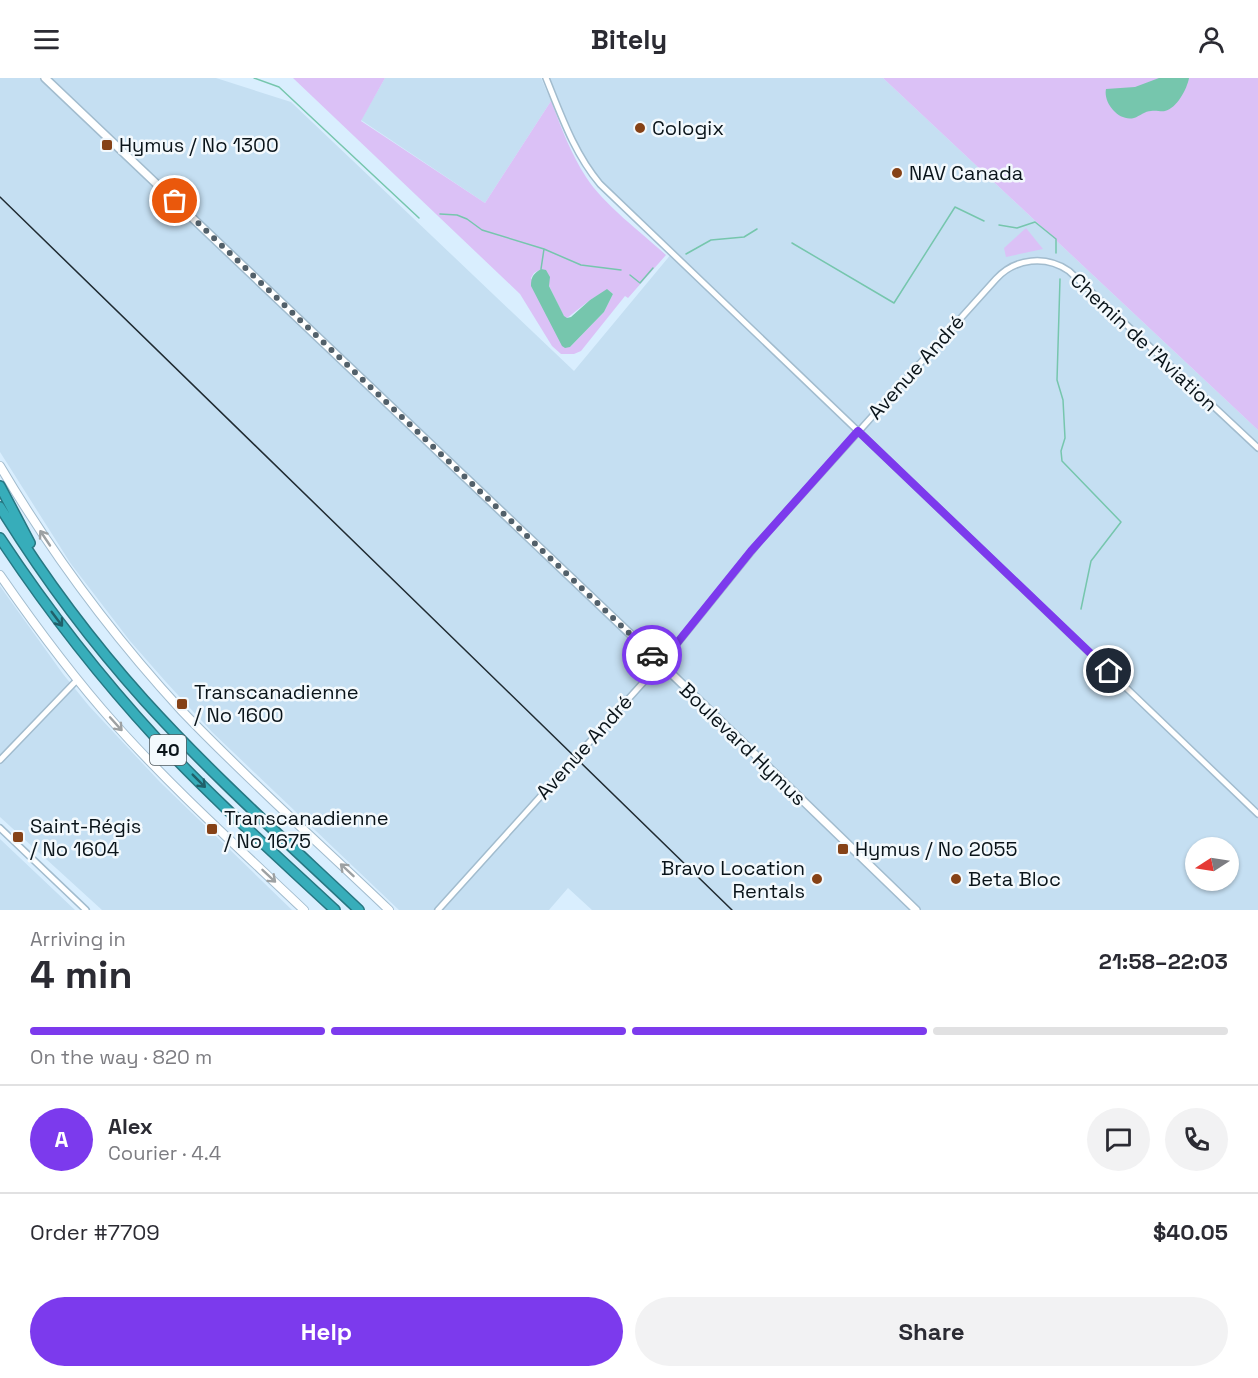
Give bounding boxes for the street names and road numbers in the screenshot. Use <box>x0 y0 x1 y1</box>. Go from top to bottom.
street label: Chemin de l'Aviation <box>1065 267 1223 417</box>
street label: Avenue André <box>862 309 970 425</box>
street label: Boulevard Hymus <box>674 677 812 811</box>
street label: Avenue André <box>530 689 638 805</box>
road number: 40 <box>150 735 186 765</box>

